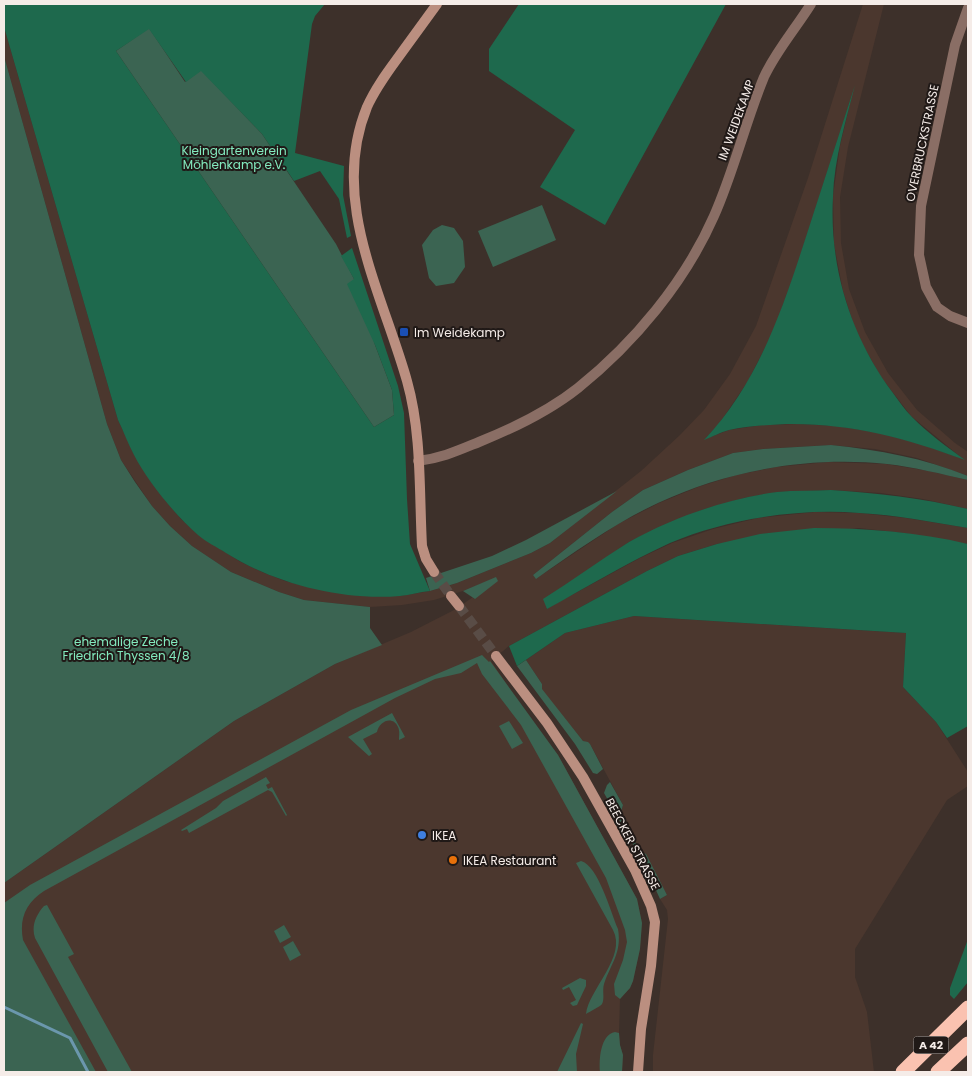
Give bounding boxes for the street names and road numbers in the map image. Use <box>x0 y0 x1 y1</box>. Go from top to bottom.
street label: IM WEIDEKAMP <box>714 77 758 163</box>
street label: OVERBRUCKSTRASSE <box>901 83 943 203</box>
street label: BEECKER STRASSE <box>602 795 664 893</box>
road number: A 42 <box>914 1036 948 1054</box>

